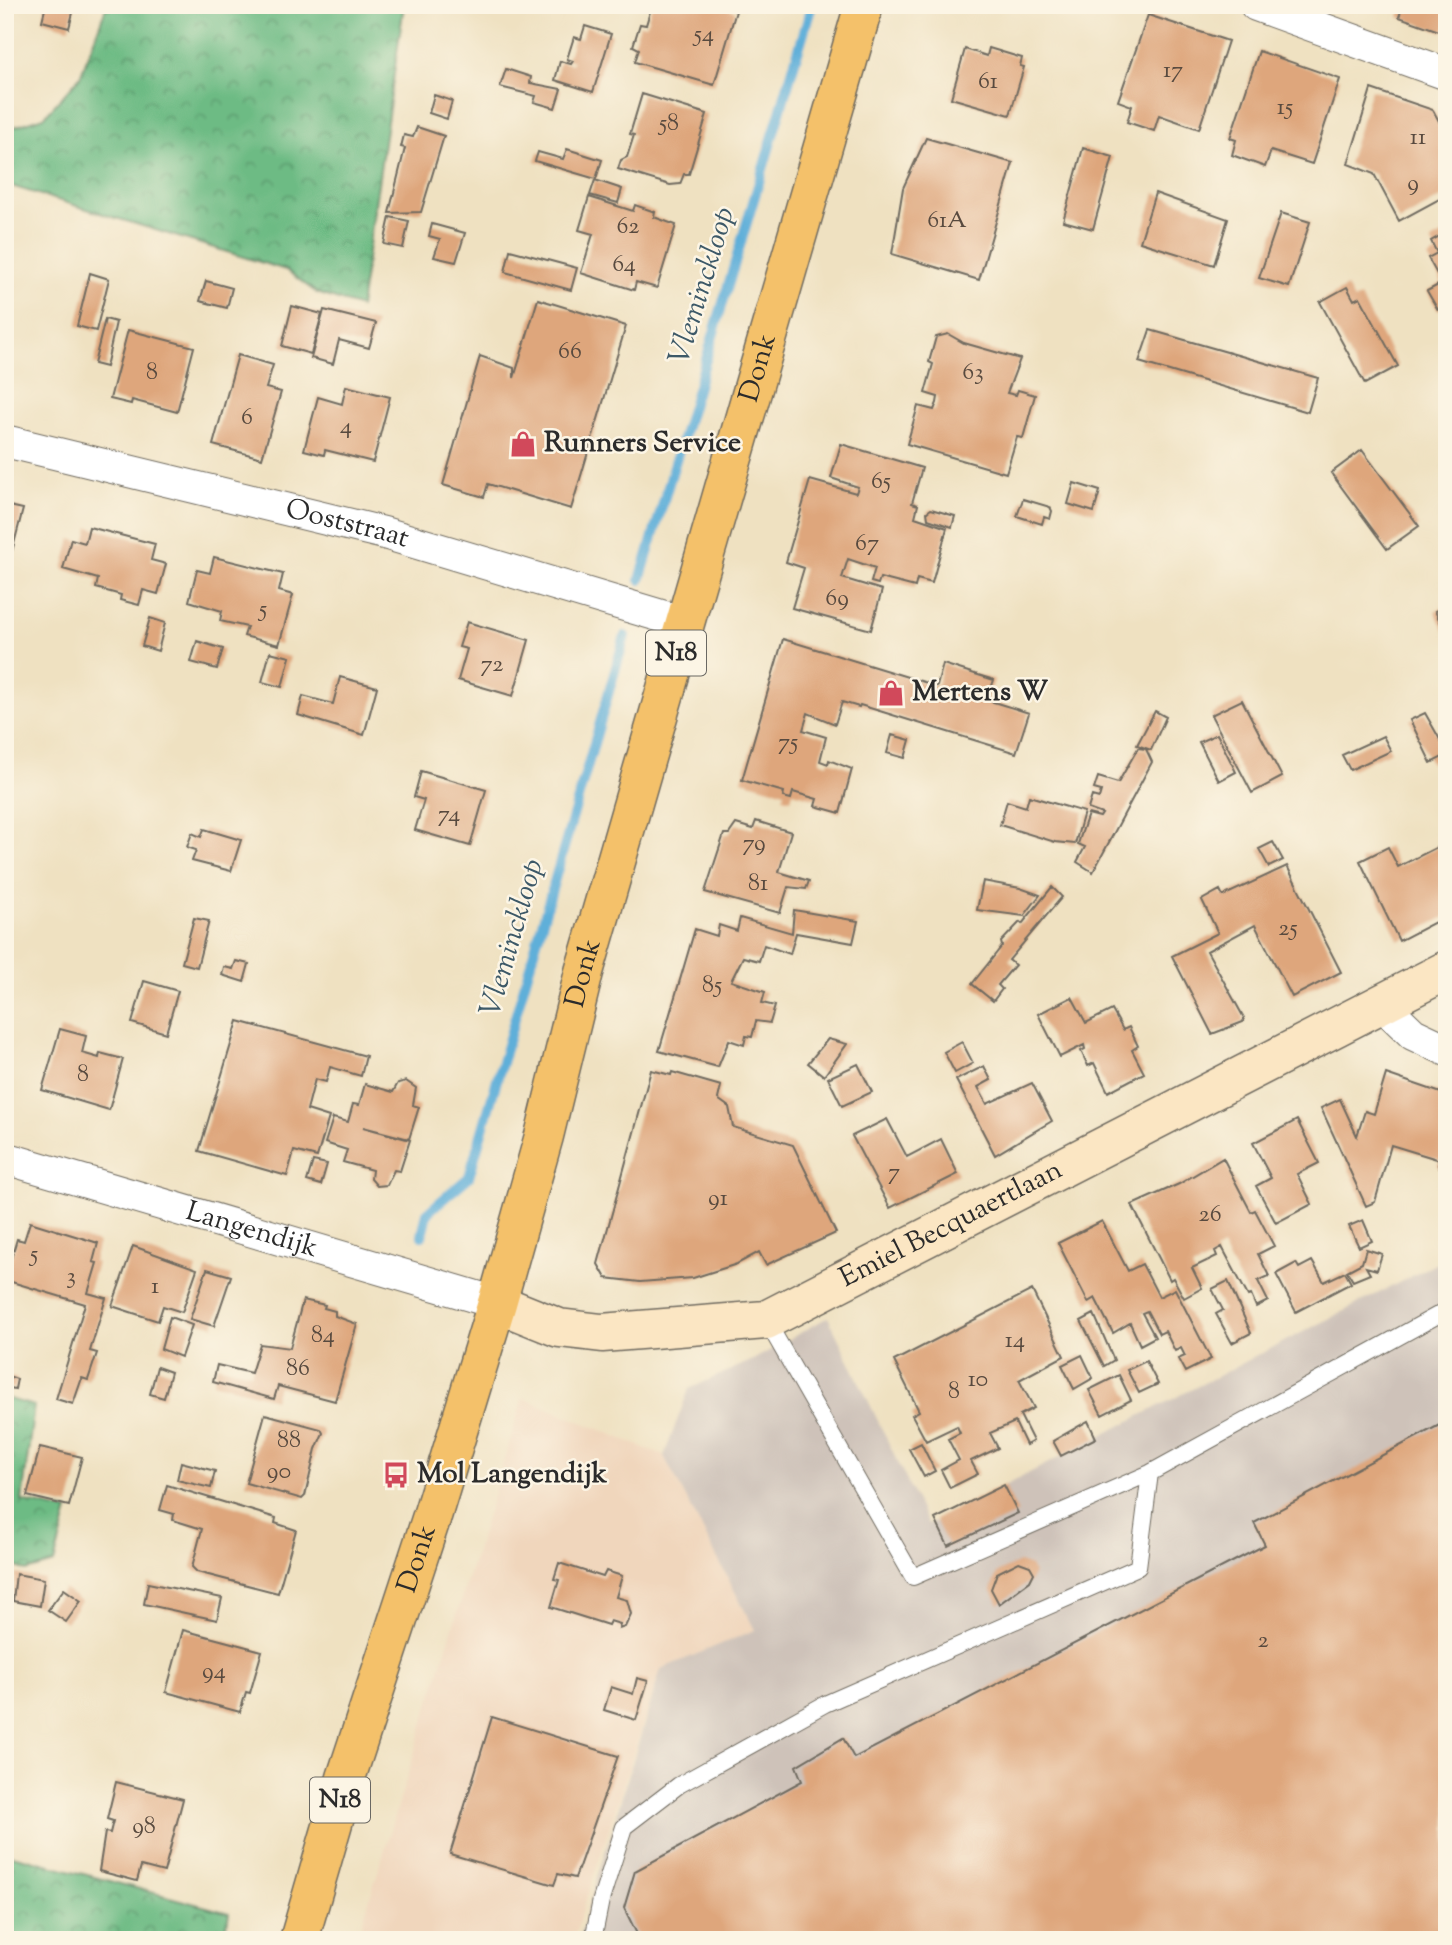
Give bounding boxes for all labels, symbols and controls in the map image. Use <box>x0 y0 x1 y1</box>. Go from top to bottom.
house number: 54 <box>692 18 714 52</box>
house number: 17 <box>1163 54 1183 88</box>
house number: 61 <box>978 65 998 99</box>
house number: 15 <box>1277 91 1293 125</box>
house number: 58 <box>657 107 679 141</box>
house number: 11 <box>1410 121 1426 155</box>
house number: 9 <box>1407 167 1419 201</box>
water label: Vleminckloop <box>659 202 747 370</box>
house number: 61A <box>927 204 967 238</box>
house number: 62 <box>617 210 639 244</box>
house number: 64 <box>612 248 636 282</box>
street label: Donk <box>730 329 788 407</box>
house number: 66 <box>558 335 582 369</box>
house number: 8 <box>146 356 158 390</box>
house number: 63 <box>962 356 984 390</box>
house number: 6 <box>241 401 253 435</box>
house number: 4 <box>340 410 352 444</box>
place label: Runners Service <box>544 424 741 464</box>
shop icon: Runners Service <box>508 429 538 459</box>
house number: 65 <box>871 465 891 499</box>
street label: Ooststraat <box>281 490 414 559</box>
house number: 67 <box>855 527 879 561</box>
house number: 69 <box>825 582 849 616</box>
house number: 5 <box>257 593 267 627</box>
road number: N18 <box>646 631 706 676</box>
house number: 72 <box>480 648 504 682</box>
place label: Mertens W <box>912 673 1049 713</box>
shop icon: Mertens W <box>876 678 906 708</box>
house number: 75 <box>778 726 798 760</box>
house number: 74 <box>438 798 460 832</box>
house number: 79 <box>742 827 766 861</box>
water label: Vleminckloop <box>470 854 556 1022</box>
house number: 81 <box>748 867 768 901</box>
house number: 25 <box>1278 912 1298 946</box>
street label: Donk <box>556 935 612 1012</box>
house number: 85 <box>702 969 722 1003</box>
house number: 8 <box>77 1058 89 1092</box>
street label: Emiel Becquaertlaan <box>833 1151 1070 1299</box>
house number: 7 <box>888 1156 900 1190</box>
house number: 91 <box>708 1182 728 1216</box>
street label: Langendijk <box>181 1192 322 1269</box>
house number: 26 <box>1198 1198 1222 1232</box>
house number: 5 <box>28 1238 38 1272</box>
house number: 3 <box>66 1260 76 1294</box>
house number: 1 <box>151 1270 159 1304</box>
house number: 84 <box>311 1319 335 1353</box>
house number: 14 <box>1005 1324 1025 1358</box>
house number: 86 <box>286 1352 310 1386</box>
house number: 10 <box>968 1363 988 1397</box>
house number: 8 <box>948 1375 960 1409</box>
house number: 88 <box>277 1424 301 1458</box>
house number: 90 <box>267 1455 291 1489</box>
place label: Mol Langendijk <box>417 1455 608 1495</box>
bus stop icon: Mol Langendijk <box>381 1460 411 1490</box>
street label: Donk <box>388 1520 448 1598</box>
house number: 2 <box>1257 1624 1269 1658</box>
house number: 94 <box>202 1655 226 1689</box>
road number: N18 <box>310 1778 370 1823</box>
house number: 98 <box>132 1810 156 1844</box>

